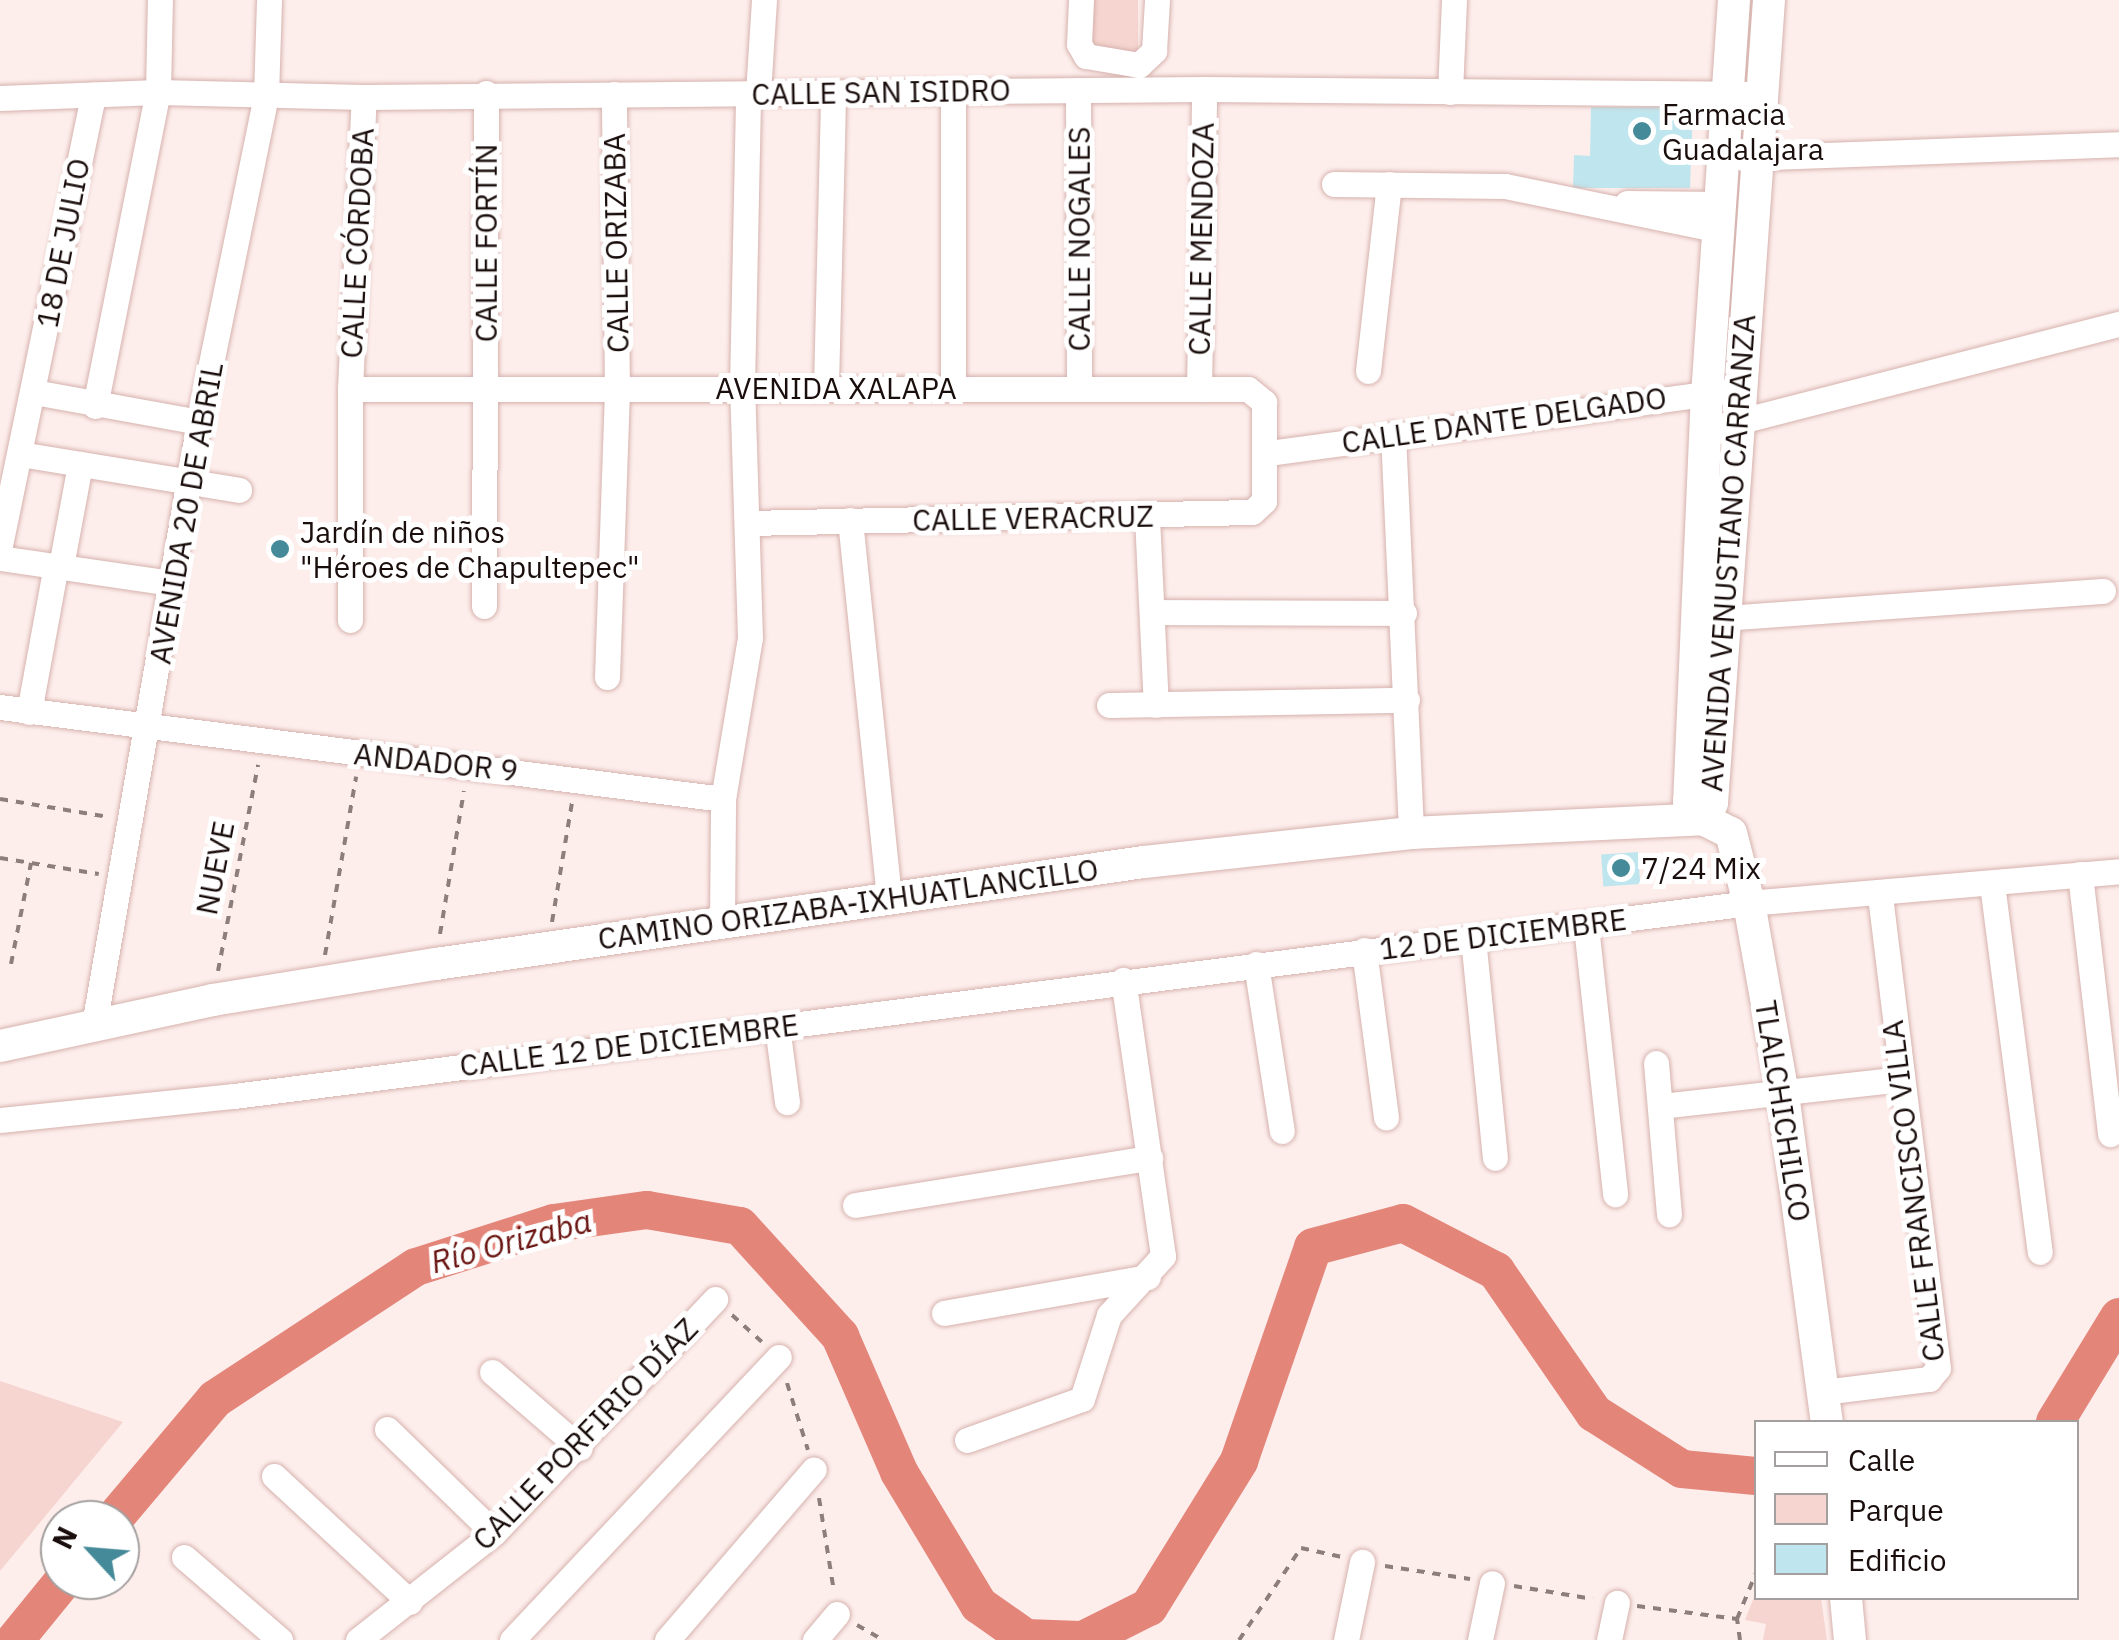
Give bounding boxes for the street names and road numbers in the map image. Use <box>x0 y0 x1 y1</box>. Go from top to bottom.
street label: CALLE SAN ISIDRO <box>751 72 1011 112</box>
street label: CALLE MENDOZA <box>1181 122 1221 356</box>
street label: CALLE CÓRDOBA <box>333 127 381 359</box>
street label: CALLE NOGALES <box>1061 127 1097 351</box>
street label: CALLE ORIZABA <box>596 133 636 353</box>
street label: CALLE FORTÍN <box>468 144 504 342</box>
street label: 18 DE JULIO <box>29 155 97 331</box>
street label: AVENIDA VENUSTIANO CARRANZA <box>1693 313 1763 793</box>
street label: AVENIDA 20 DE ABRIL <box>142 359 230 667</box>
street label: AVENIDA XALAPA <box>715 370 957 406</box>
street label: CALLE DANTE DELGADO <box>1339 379 1669 461</box>
street label: CALLE VERACRUZ <box>912 498 1154 538</box>
street label: ANDADOR 9 <box>352 735 520 789</box>
street label: NUEVE <box>188 818 242 918</box>
street label: CAMINO ORIZABA-IXHUATLANCILLO <box>596 851 1100 957</box>
street label: 12 DE DICIEMBRE <box>1377 901 1629 967</box>
street label: TLALCHICHILCO <box>1748 998 1818 1224</box>
street label: CALLE 12 DE DICIEMBRE <box>457 1006 801 1084</box>
street label: CALLE FRANCISCO VILLA <box>1874 1018 1952 1364</box>
street label: CALLE PORFIRIO DÍAZ <box>465 1311 705 1557</box>

